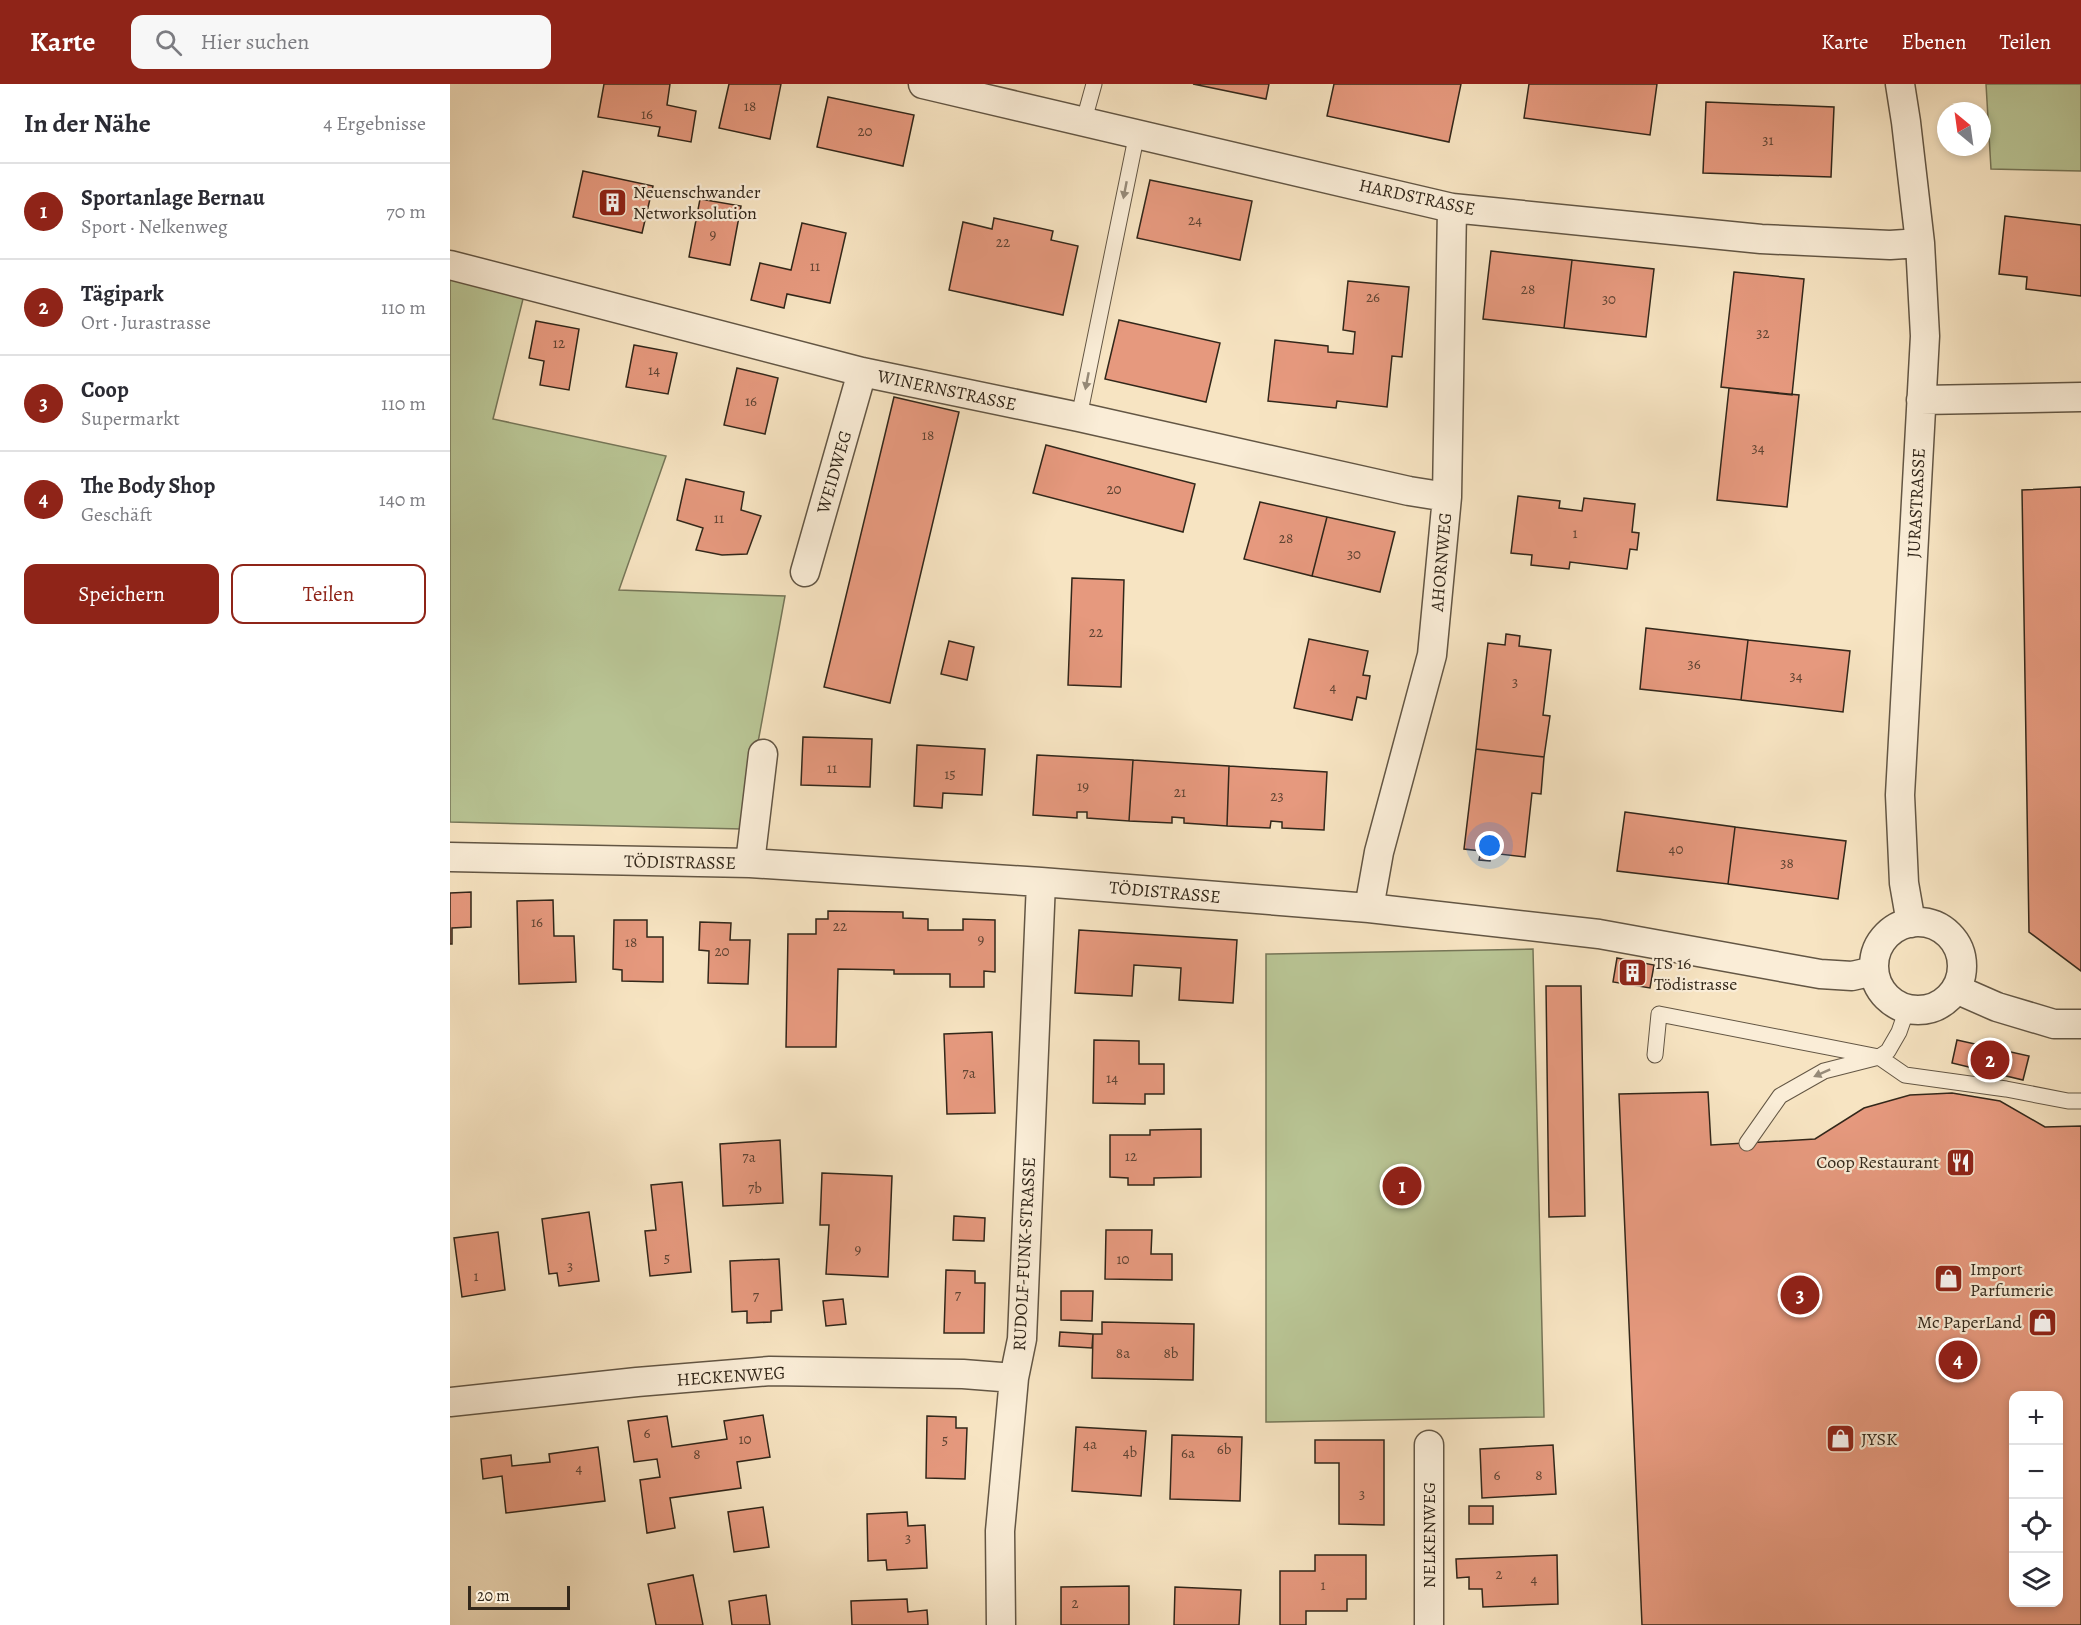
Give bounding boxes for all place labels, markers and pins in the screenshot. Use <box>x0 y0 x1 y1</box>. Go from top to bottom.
place label: Neuenschwander Networksolution <box>633 180 761 225</box>
building icon: Neuenschwander Networksolution <box>596 186 628 218</box>
place label: TS 16 Tödistrasse <box>1654 951 1737 996</box>
building icon: TS 16 Tödistrasse <box>1617 957 1649 989</box>
pin: 2 <box>1970 1038 2010 1082</box>
restaurant icon: Coop Restaurant <box>1944 1146 1976 1178</box>
place label: Coop Restaurant <box>1816 1150 1939 1174</box>
pin: 1 <box>1382 1164 1422 1208</box>
place label: Import Parfumerie <box>1970 1257 2054 1302</box>
shop icon: Import Parfumerie <box>1933 1263 1965 1295</box>
pin: 3 <box>1780 1272 1820 1318</box>
shop icon: Mc PaperLand <box>2027 1306 2059 1338</box>
place label: Mc PaperLand <box>1917 1310 2022 1334</box>
pin: 4 <box>1938 1338 1978 1382</box>
shop icon: JYSK <box>1824 1423 1856 1455</box>
place label: JYSK <box>1861 1427 1898 1451</box>

